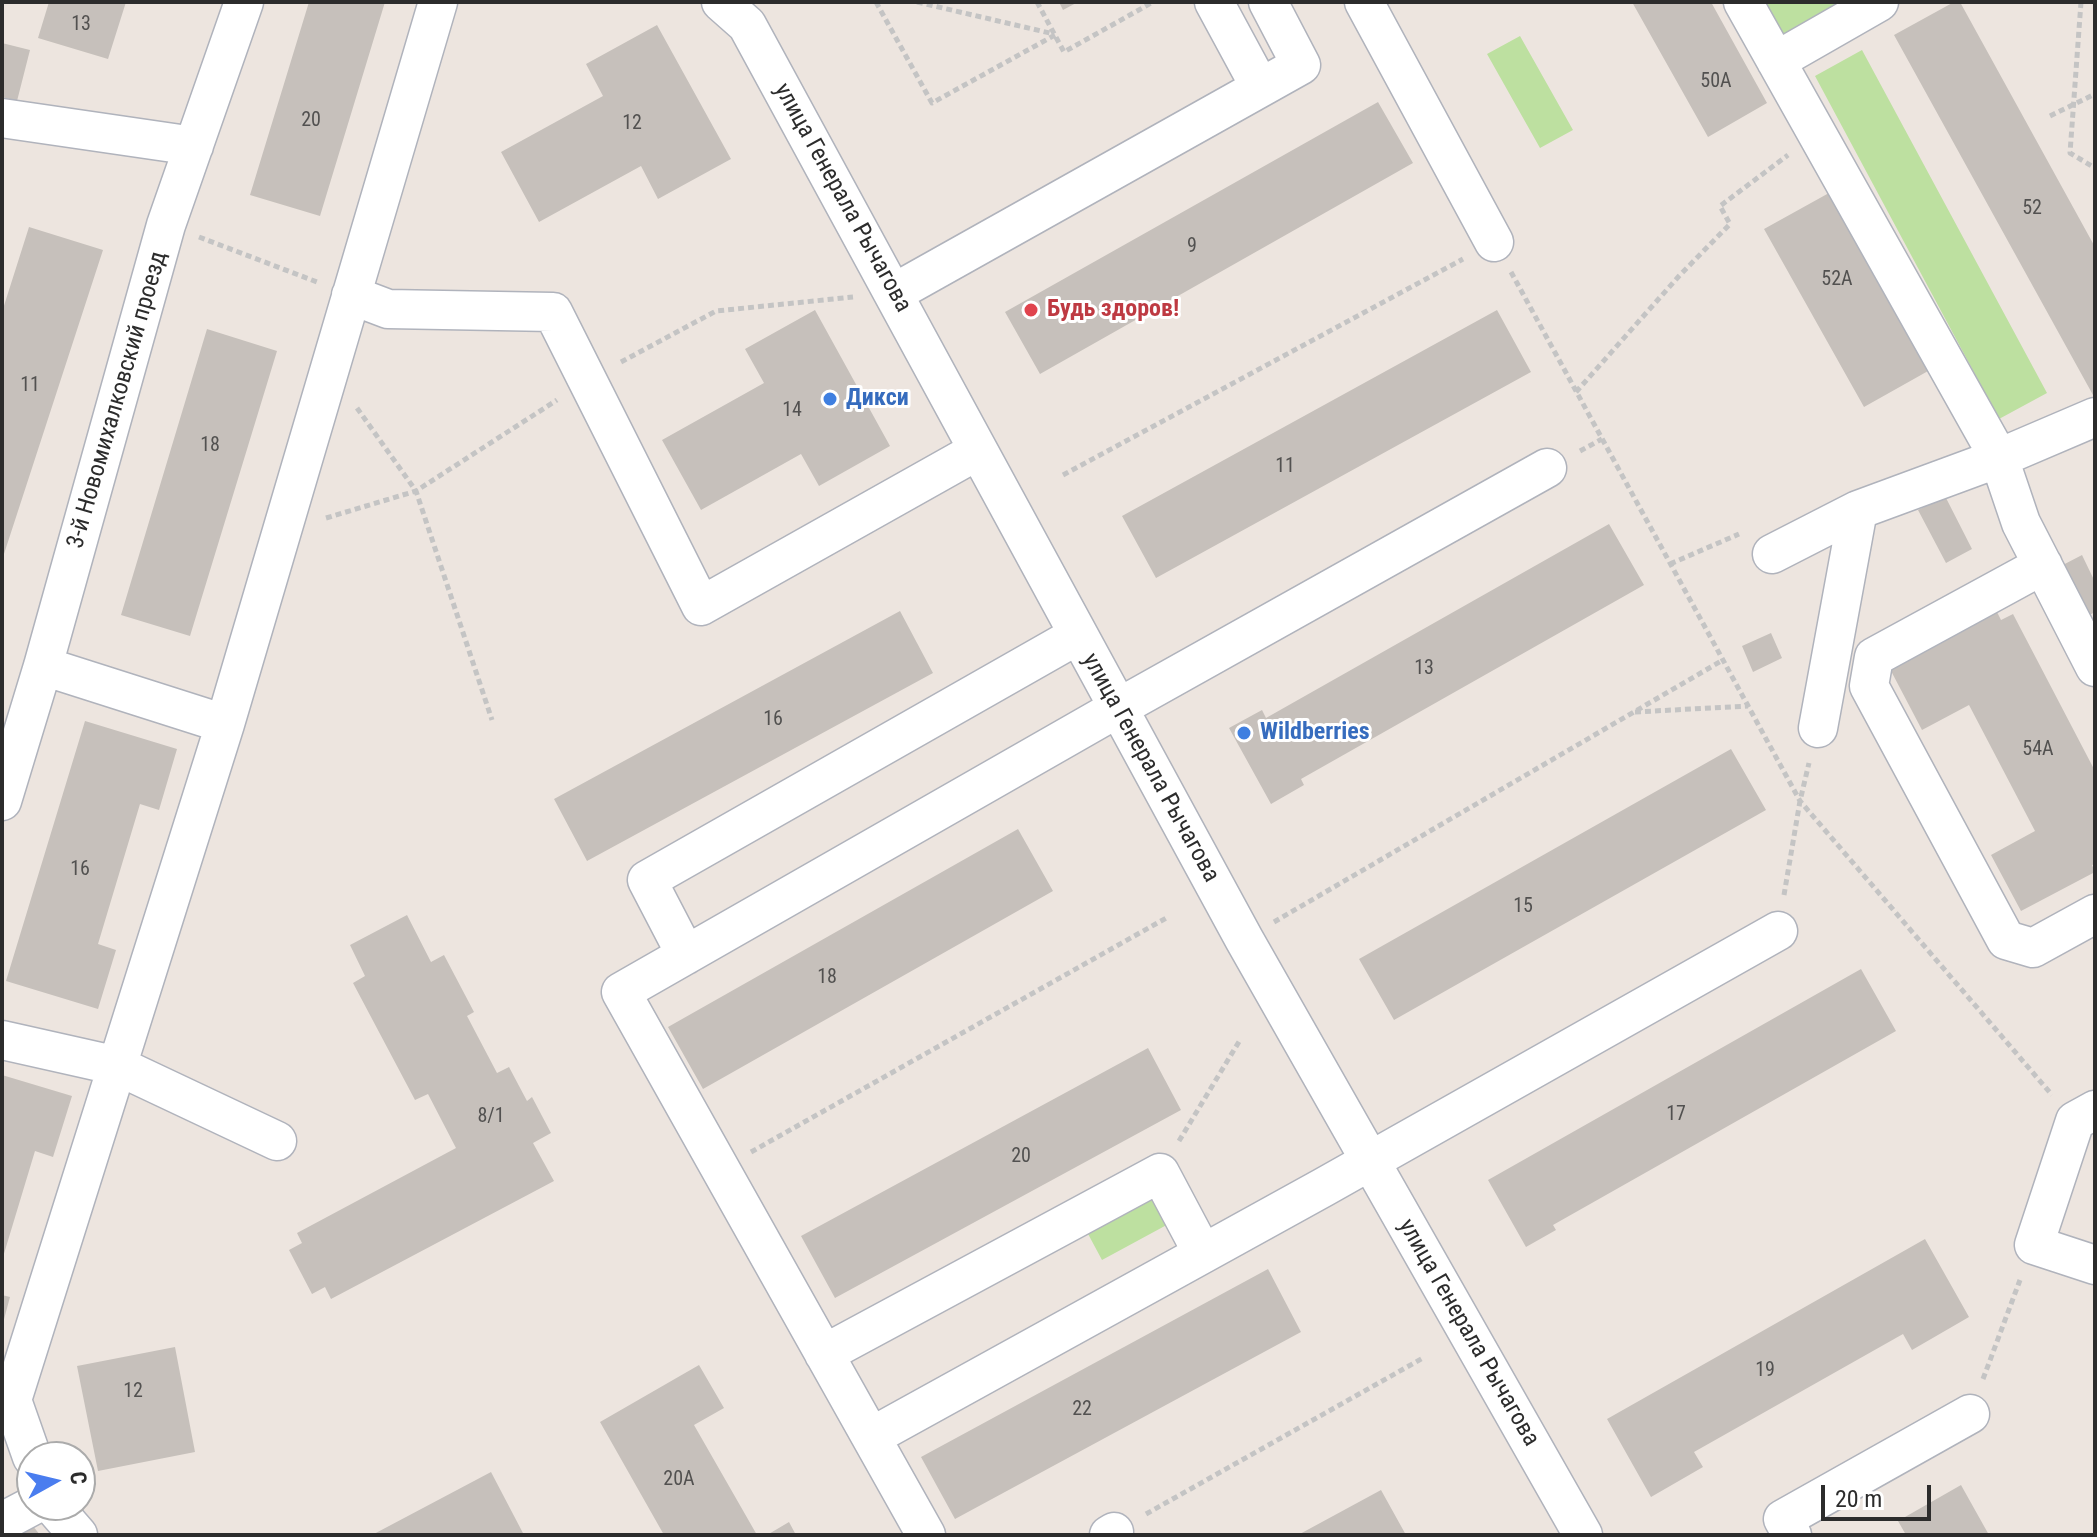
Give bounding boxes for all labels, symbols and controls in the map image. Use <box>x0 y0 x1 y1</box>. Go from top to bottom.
house number: 13 <box>71 13 91 37</box>
house number: 50А <box>1700 70 1732 94</box>
street label: улица Генерала Рычагова <box>767 78 917 318</box>
house number: 20 <box>301 109 321 133</box>
house number: 12 <box>622 112 642 136</box>
house number: 52 <box>2022 197 2042 221</box>
house number: 9 <box>1187 235 1197 259</box>
street label: 3-й Новомихалковский проезд <box>62 248 174 552</box>
house number: 52А <box>1821 268 1853 292</box>
place label: Будь здоров! <box>1047 296 1179 324</box>
marker: Будь здоров! <box>1022 301 1040 319</box>
house number: 11 <box>20 374 40 398</box>
place label: Дикси <box>846 385 909 413</box>
marker: Дикси <box>821 390 839 408</box>
house number: 14 <box>782 399 802 423</box>
house number: 18 <box>200 434 220 458</box>
house number: 11 <box>1275 455 1295 479</box>
street label: улица Генерала Рычагова <box>1075 648 1225 888</box>
house number: 13 <box>1414 657 1434 681</box>
house number: 16 <box>763 708 783 732</box>
place label: Wildberries <box>1260 719 1370 747</box>
marker: Wildberries <box>1235 724 1253 742</box>
house number: 54А <box>2022 738 2054 762</box>
house number: 16 <box>70 858 90 882</box>
house number: 15 <box>1513 895 1533 919</box>
house number: 18 <box>817 966 837 990</box>
house number: 17 <box>1666 1103 1686 1127</box>
house number: 8/1 <box>477 1105 505 1129</box>
house number: 20 <box>1011 1145 1031 1169</box>
street label: улица Генерала Рычагова <box>1391 1214 1545 1452</box>
house number: 19 <box>1755 1359 1775 1383</box>
house number: 12 <box>123 1380 143 1404</box>
house number: 22 <box>1072 1398 1092 1422</box>
north arrow <box>16 1441 96 1521</box>
house number: 20А <box>663 1468 695 1492</box>
scale bar <box>1825 1469 1935 1519</box>
text: С <box>65 1470 92 1486</box>
text: 20 m <box>1835 1485 1882 1513</box>

